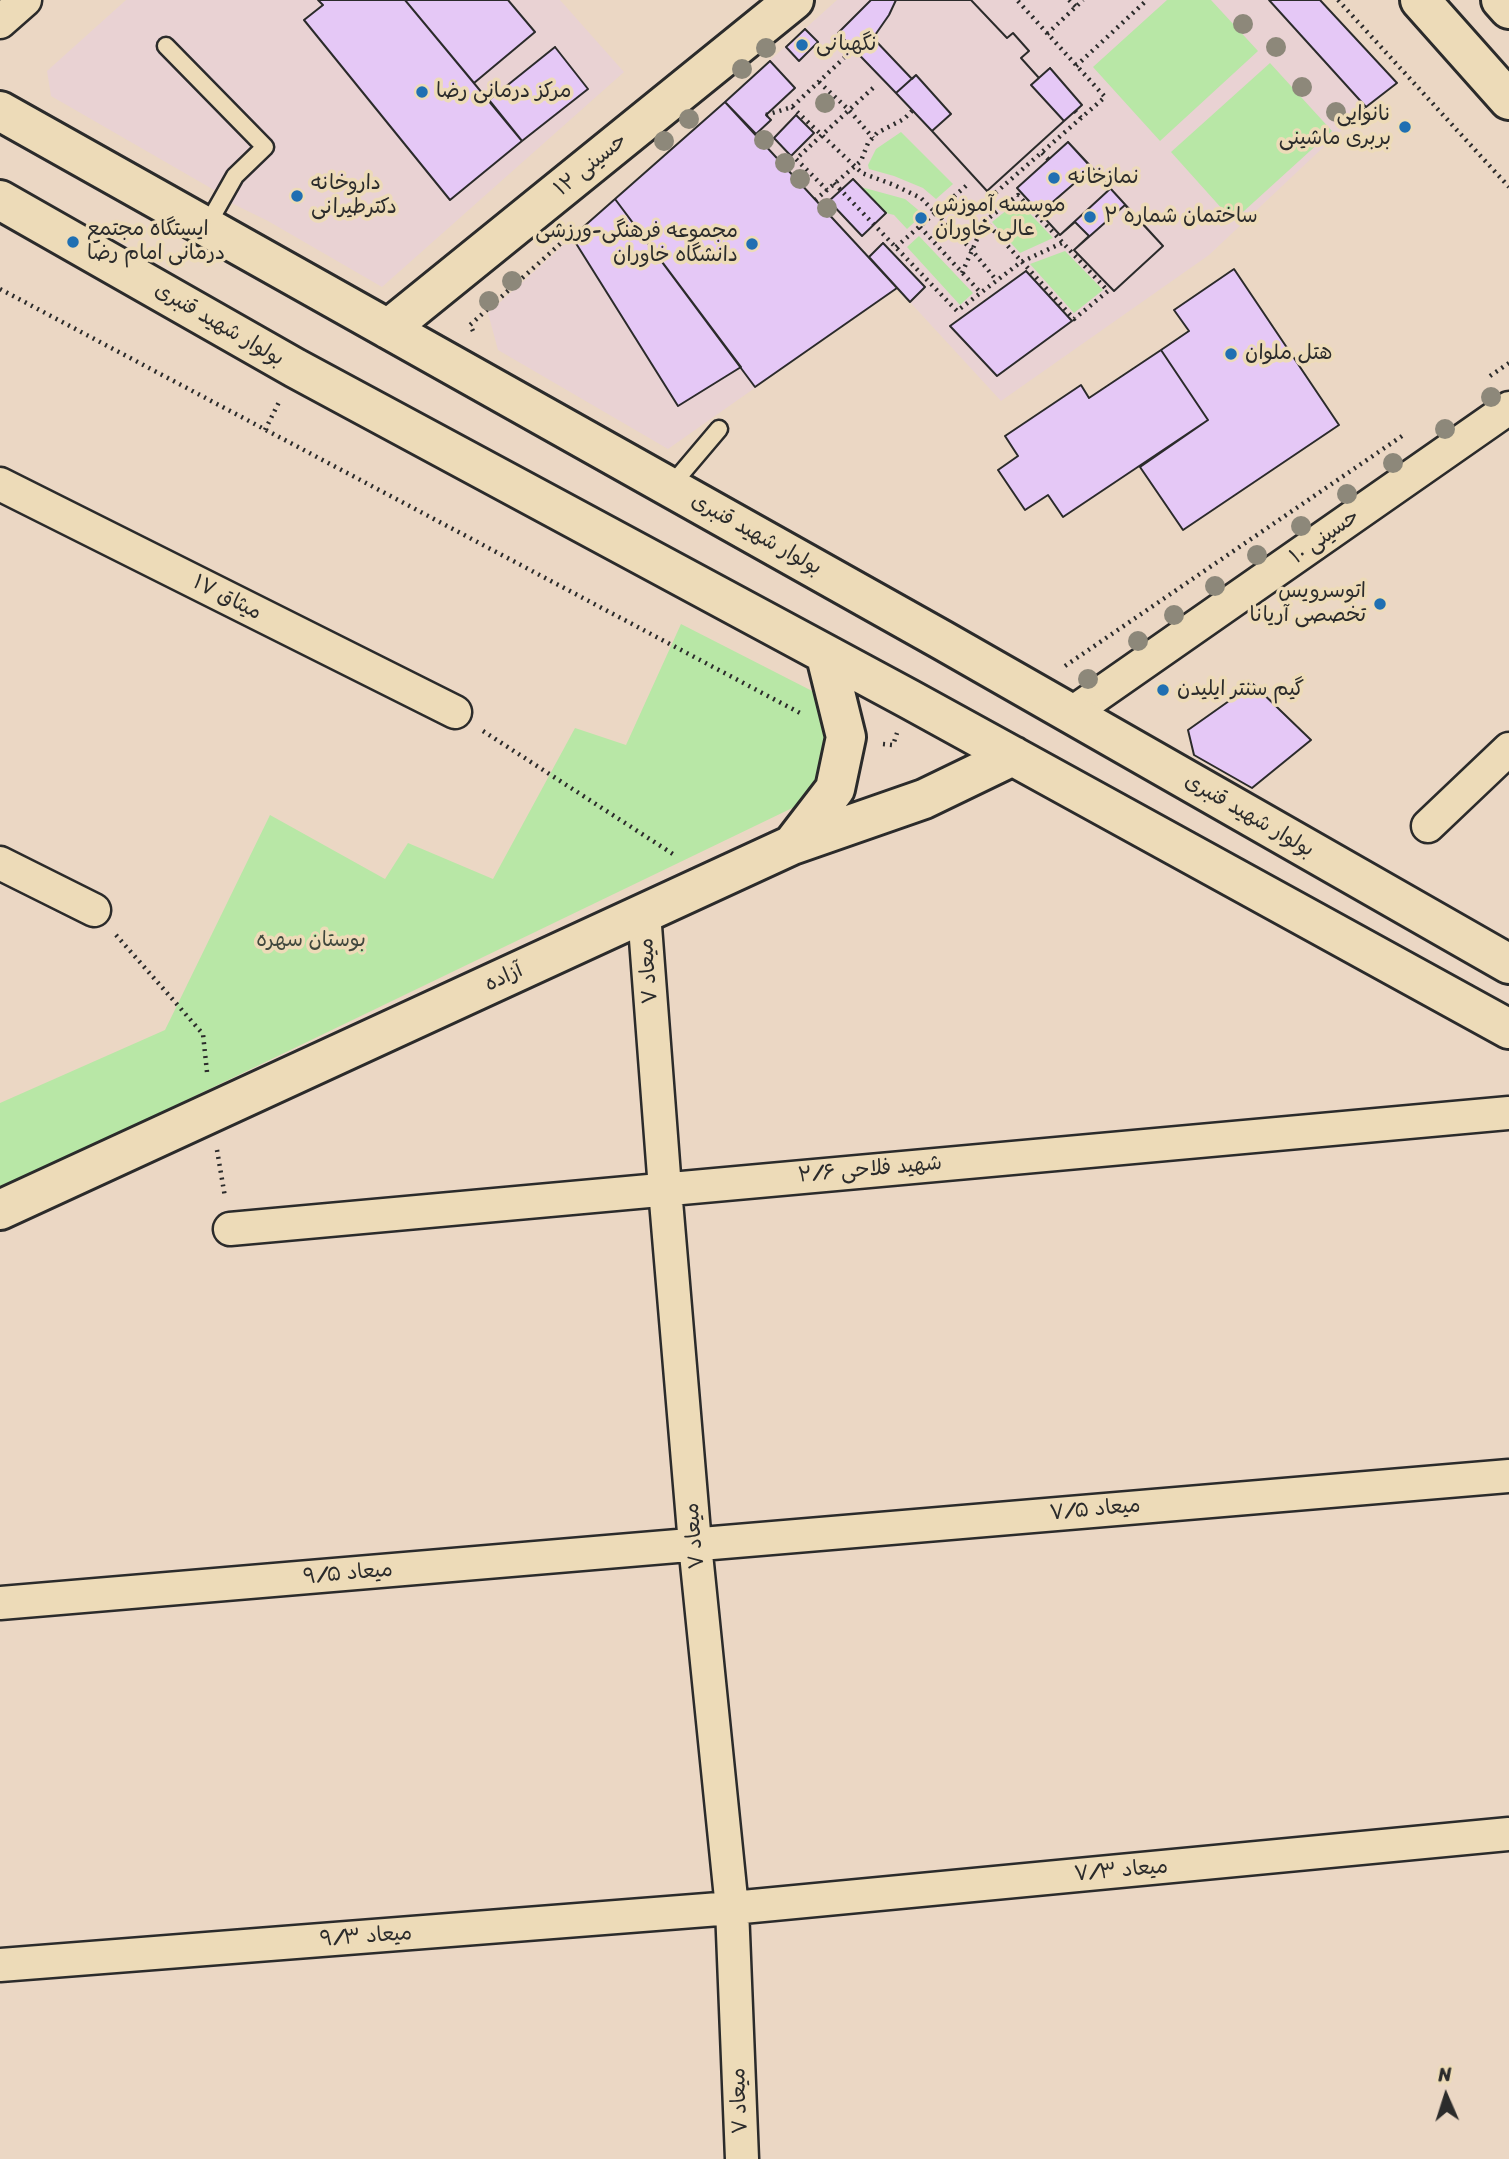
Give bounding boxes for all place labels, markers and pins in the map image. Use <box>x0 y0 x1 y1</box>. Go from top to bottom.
place label: نگهبانی <box>816 32 876 58</box>
marker: نگهبانی <box>794 37 810 53</box>
place label: مرکز درمانی رضا <box>436 79 571 105</box>
marker: مرکز درمانی رضا <box>414 84 430 100</box>
place label: نانوایی بربری ماشینی <box>1279 102 1391 152</box>
marker: نانوایی بربری ماشینی <box>1397 119 1413 135</box>
place label: نمازخانه <box>1068 165 1139 191</box>
marker: نمازخانه <box>1046 170 1062 186</box>
place label: داروخانه دکترطیرانی <box>311 171 397 221</box>
marker: داروخانه دکترطیرانی <box>289 188 305 204</box>
place label: موسسه آموزش عالی خاوران <box>935 193 1066 243</box>
place label: ساختمان شماره ۲ <box>1104 204 1258 230</box>
marker: ساختمان شماره ۲ <box>1082 209 1098 225</box>
marker: موسسه آموزش عالی خاوران <box>913 210 929 226</box>
place label: ایستگاه مجتمع درمانی امام رضا <box>87 217 225 267</box>
place label: مجموعه فرهنگی-ورزشی دانشگاه خاوران <box>535 219 738 269</box>
marker: ایستگاه مجتمع درمانی امام رضا <box>65 234 81 250</box>
marker: مجموعه فرهنگی-ورزشی دانشگاه خاوران <box>744 236 760 252</box>
place label: هتل ملوان <box>1245 341 1333 367</box>
marker: هتل ملوان <box>1223 346 1239 362</box>
place label: اتوسرویس تخصصی آریانا <box>1250 579 1366 629</box>
marker: اتوسرویس تخصصی آریانا <box>1372 596 1388 612</box>
place label: گیم سنتر ایلیدن <box>1177 677 1304 703</box>
marker: گیم سنتر ایلیدن <box>1155 682 1171 698</box>

